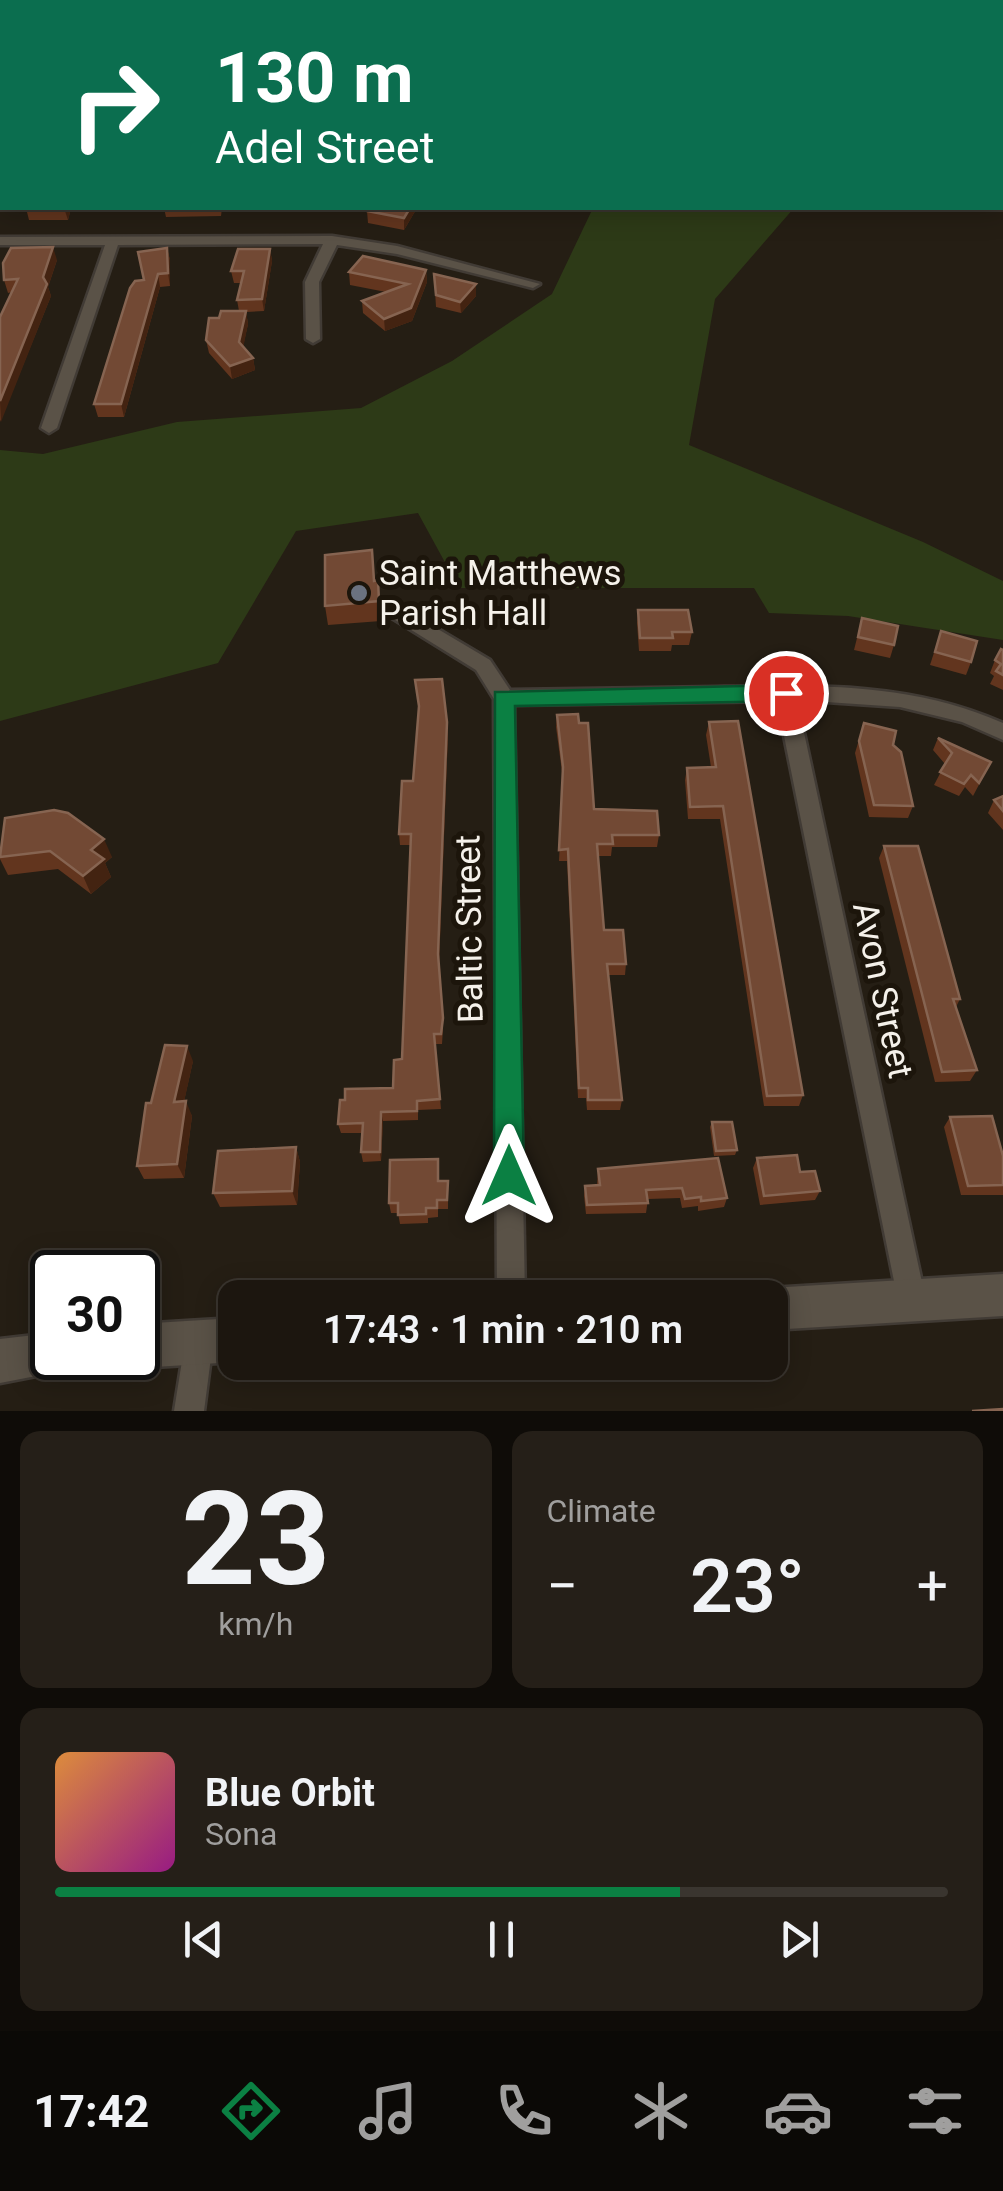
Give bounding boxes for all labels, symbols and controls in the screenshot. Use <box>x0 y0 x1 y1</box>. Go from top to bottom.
text: 130 m <box>215 37 414 119</box>
icon: right <box>50 40 180 170</box>
text: Adel Street <box>215 121 434 174</box>
place label: Saint Matthews Parish Hall <box>379 553 622 634</box>
marker: Saint Matthews Parish Hall <box>348 582 370 604</box>
pin <box>744 651 829 736</box>
icon: arrive <box>759 666 814 721</box>
street label: Baltic Street <box>447 834 492 1024</box>
street label: Avon Street <box>844 898 921 1082</box>
position arrow <box>457 1124 561 1228</box>
speed limit sign: 30 <box>30 1250 160 1380</box>
text: 17:43 · 1 min · 210 m <box>323 1308 683 1352</box>
text: 23 <box>181 1463 330 1616</box>
text: Climate <box>547 1492 656 1530</box>
text: 23° <box>690 1542 805 1630</box>
text: − <box>547 1554 578 1618</box>
text: + <box>917 1554 948 1618</box>
text: km/h <box>218 1605 293 1643</box>
text: Blue Orbit <box>205 1771 375 1815</box>
text: Sona <box>205 1815 277 1853</box>
icon: previous <box>176 1912 231 1967</box>
icon: pause <box>474 1912 529 1967</box>
icon: next <box>772 1912 827 1967</box>
icon: directions <box>216 2076 286 2146</box>
icon: music <box>353 2076 423 2146</box>
icon: phone <box>489 2076 559 2146</box>
icon: climate <box>626 2076 696 2146</box>
icon: car <box>763 2076 833 2146</box>
icon: filters <box>900 2076 970 2146</box>
text: 17:42 <box>33 2085 149 2138</box>

